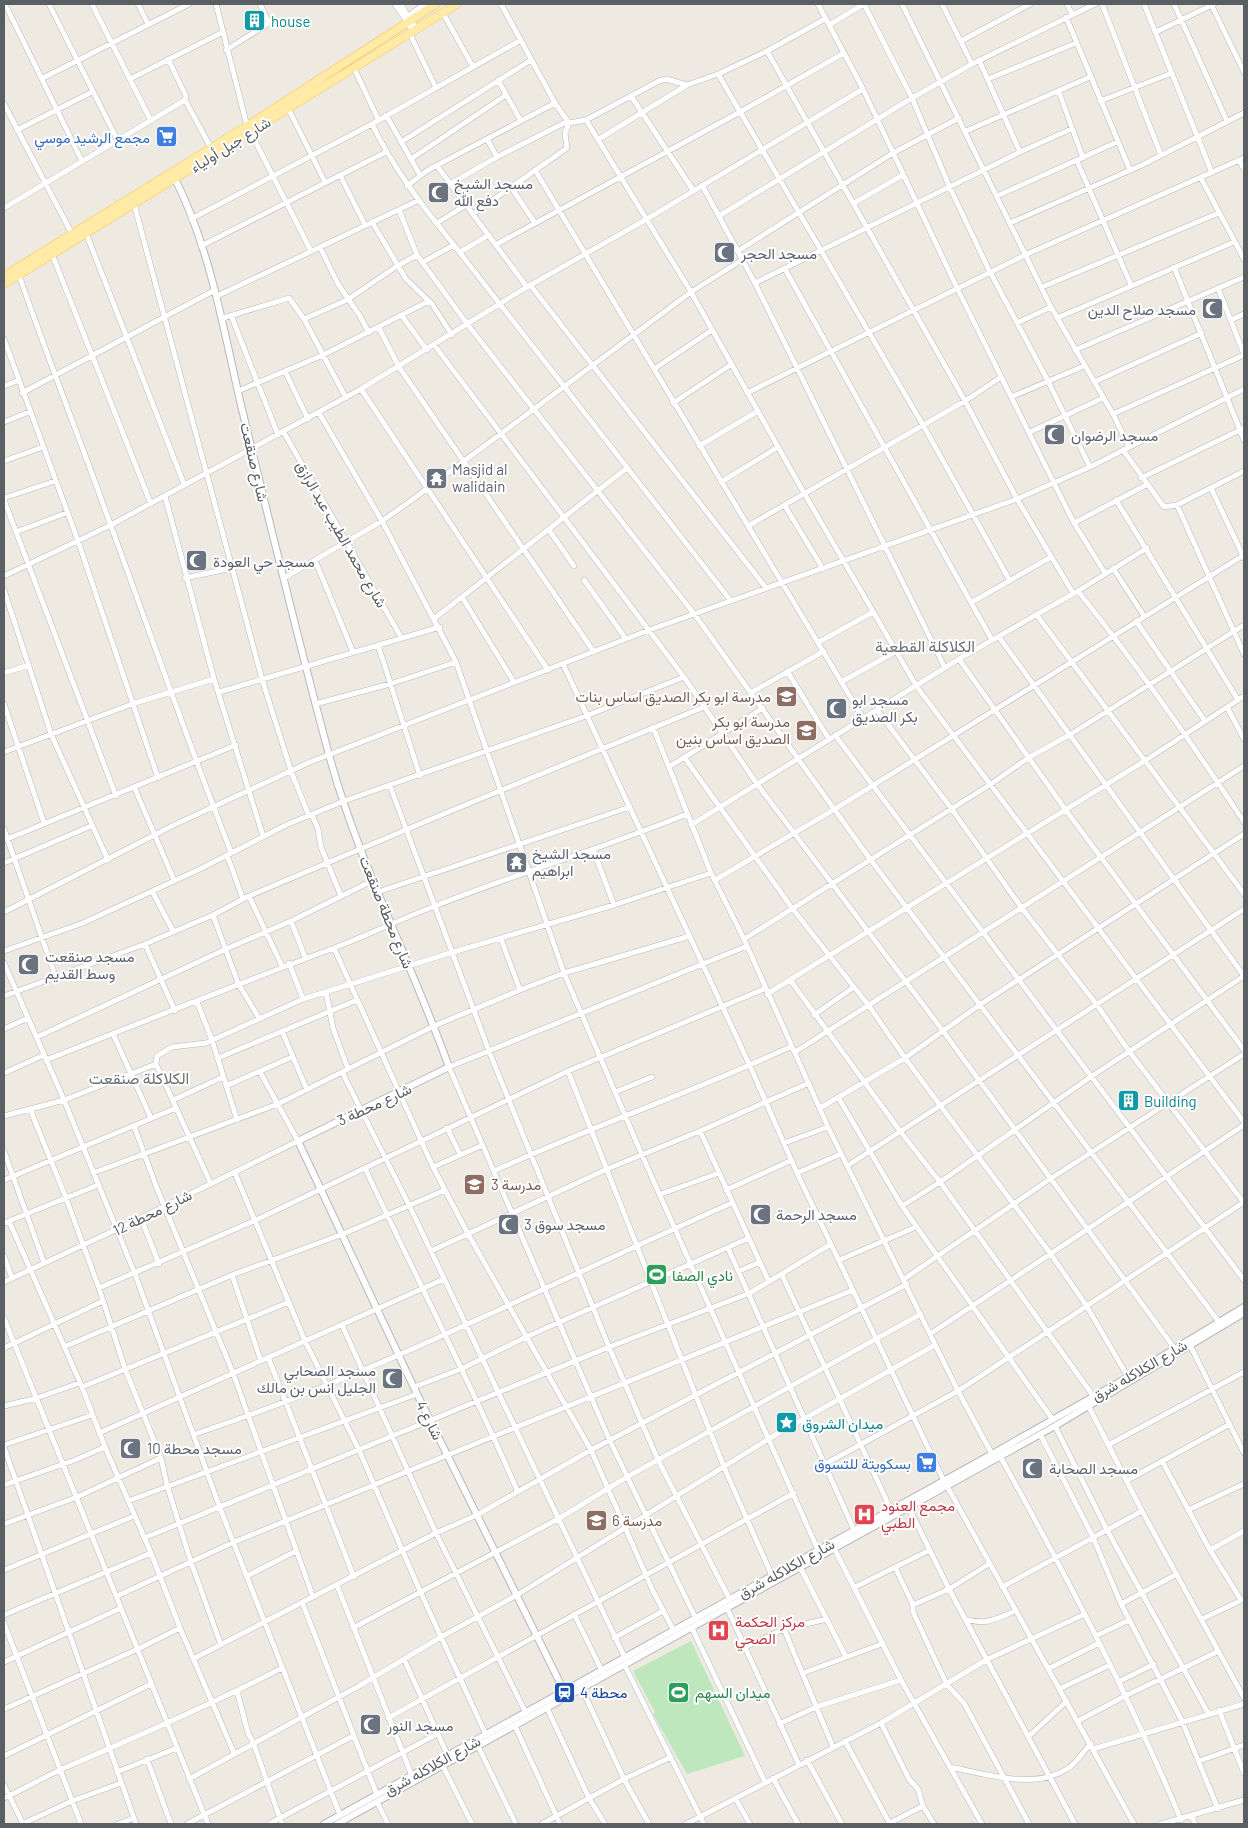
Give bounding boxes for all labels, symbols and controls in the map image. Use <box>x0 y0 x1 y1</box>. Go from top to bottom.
building icon: house <box>243 9 267 33</box>
place label: house <box>271 12 310 30</box>
street label: شارع جبل أولياء <box>186 112 275 178</box>
supermarket icon: مجمع الرشيد موسي <box>154 125 178 149</box>
place label: مجمع الرشيد موسي <box>34 128 150 151</box>
place label: مسجد الشيخ دفع الله <box>454 174 533 212</box>
mosque icon: مسجد الشيخ دفع الله <box>426 180 450 204</box>
mosque icon: مسجد الحجر <box>713 241 737 265</box>
place label: مسجد الحجر <box>740 244 817 263</box>
mosque icon: مسجد صلاح الدين <box>1200 297 1224 321</box>
place label: مسجد صلاح الدين <box>1088 300 1196 321</box>
street label: شارع صنقعت <box>234 421 273 504</box>
mosque icon: مسجد الرضوان <box>1043 423 1067 447</box>
place label: مسجد الرضوان <box>1071 426 1158 445</box>
street label: شارع محمد الطيب عبد الرازق <box>290 457 391 612</box>
place label: Masjid al walidain <box>452 460 507 495</box>
temple icon: Masjid al walidain <box>424 466 448 490</box>
mosque icon: مسجد حي العودة <box>185 549 209 573</box>
place label: مسجد حي العودة <box>213 552 315 575</box>
district label: الكلاكلة القطعية <box>875 636 975 656</box>
school or university icon: مدرسة ابو بكر الصديق اساس بنات <box>775 684 799 708</box>
place label: مدرسة ابو بكر الصديق اساس بنات <box>576 687 771 707</box>
place label: مسجد ابو بكر الصديق <box>852 690 918 727</box>
mosque icon: مسجد ابو بكر الصديق <box>824 696 848 720</box>
place label: مدرسة ابو بكر الصديق اساس بنين <box>676 712 790 749</box>
school or university icon: مدرسة ابو بكر الصديق اساس بنين <box>794 718 818 742</box>
place label: مسجد الشيخ ابراهيم <box>532 844 611 881</box>
temple icon: مسجد الشيخ ابراهيم <box>504 850 528 874</box>
street label: شارع محطة صنقعت <box>353 853 418 972</box>
place label: مسجد صنقعت وسط القديم <box>45 947 134 984</box>
mosque icon: مسجد صنقعت وسط القديم <box>17 953 41 977</box>
district label: الكلاكلة صنقعت <box>89 1068 189 1087</box>
street label: شارع محطة 3 <box>334 1079 415 1132</box>
building icon: Building <box>1116 1089 1140 1113</box>
place label: Building <box>1144 1092 1197 1110</box>
school or university icon: مدرسة 3 <box>463 1172 487 1196</box>
place label: مدرسة 3 <box>491 1175 541 1194</box>
street label: شارع محطة 12 <box>110 1185 196 1242</box>
mosque icon: مسجد الرحمة <box>748 1202 772 1226</box>
place label: مسجد الرحمة <box>776 1205 857 1224</box>
mosque icon: مسجد سوق 3 <box>496 1212 520 1236</box>
place label: مسجد سوق 3 <box>524 1215 605 1234</box>
sports icon: نادي الصفا <box>644 1263 668 1287</box>
place label: نادي الصفا <box>672 1266 733 1289</box>
street label: شارع الكلاكله شرق <box>1088 1335 1192 1407</box>
place label: مسجد الصحابي الجليل انس بن مالك <box>257 1361 376 1398</box>
mosque icon: مسجد الصحابي الجليل انس بن مالك <box>380 1367 404 1391</box>
street label: شارع 4 <box>410 1397 448 1444</box>
place icon: ميدان الشروق <box>774 1411 798 1435</box>
place label: ميدان الشروق <box>802 1414 883 1433</box>
mosque icon: مسجد محطة 10 <box>119 1436 143 1460</box>
place label: مسجد محطة 10 <box>147 1439 242 1458</box>
supermarket icon: بسكويتة للتسوق <box>915 1451 939 1475</box>
place label: بسكويتة للتسوق <box>814 1454 911 1473</box>
mosque icon: مسجد الصحابة <box>1021 1456 1045 1480</box>
place label: مسجد الصحابة <box>1049 1459 1138 1478</box>
place label: مجمع العنود الطبي <box>881 1496 955 1536</box>
hospital icon: مجمع العنود الطبي <box>853 1502 877 1526</box>
school or university icon: مدرسة 6 <box>584 1508 608 1532</box>
place label: مدرسة 6 <box>612 1511 662 1530</box>
street label: شارع الكلاكله شرق <box>735 1534 839 1605</box>
place label: مركز الحكمة الصحي <box>735 1612 805 1652</box>
hospital icon: مركز الحكمة الصحي <box>707 1618 731 1642</box>
station icon: محطة 4 <box>552 1680 576 1704</box>
sports icon: ميدان السهم <box>667 1680 691 1704</box>
place label: محطة 4 <box>580 1683 627 1701</box>
place label: ميدان السهم <box>695 1683 771 1703</box>
mosque icon: مسجد النور <box>359 1713 383 1737</box>
place label: مسجد النور <box>386 1716 454 1735</box>
street label: شارع الكلاكله شرق <box>381 1731 485 1802</box>

